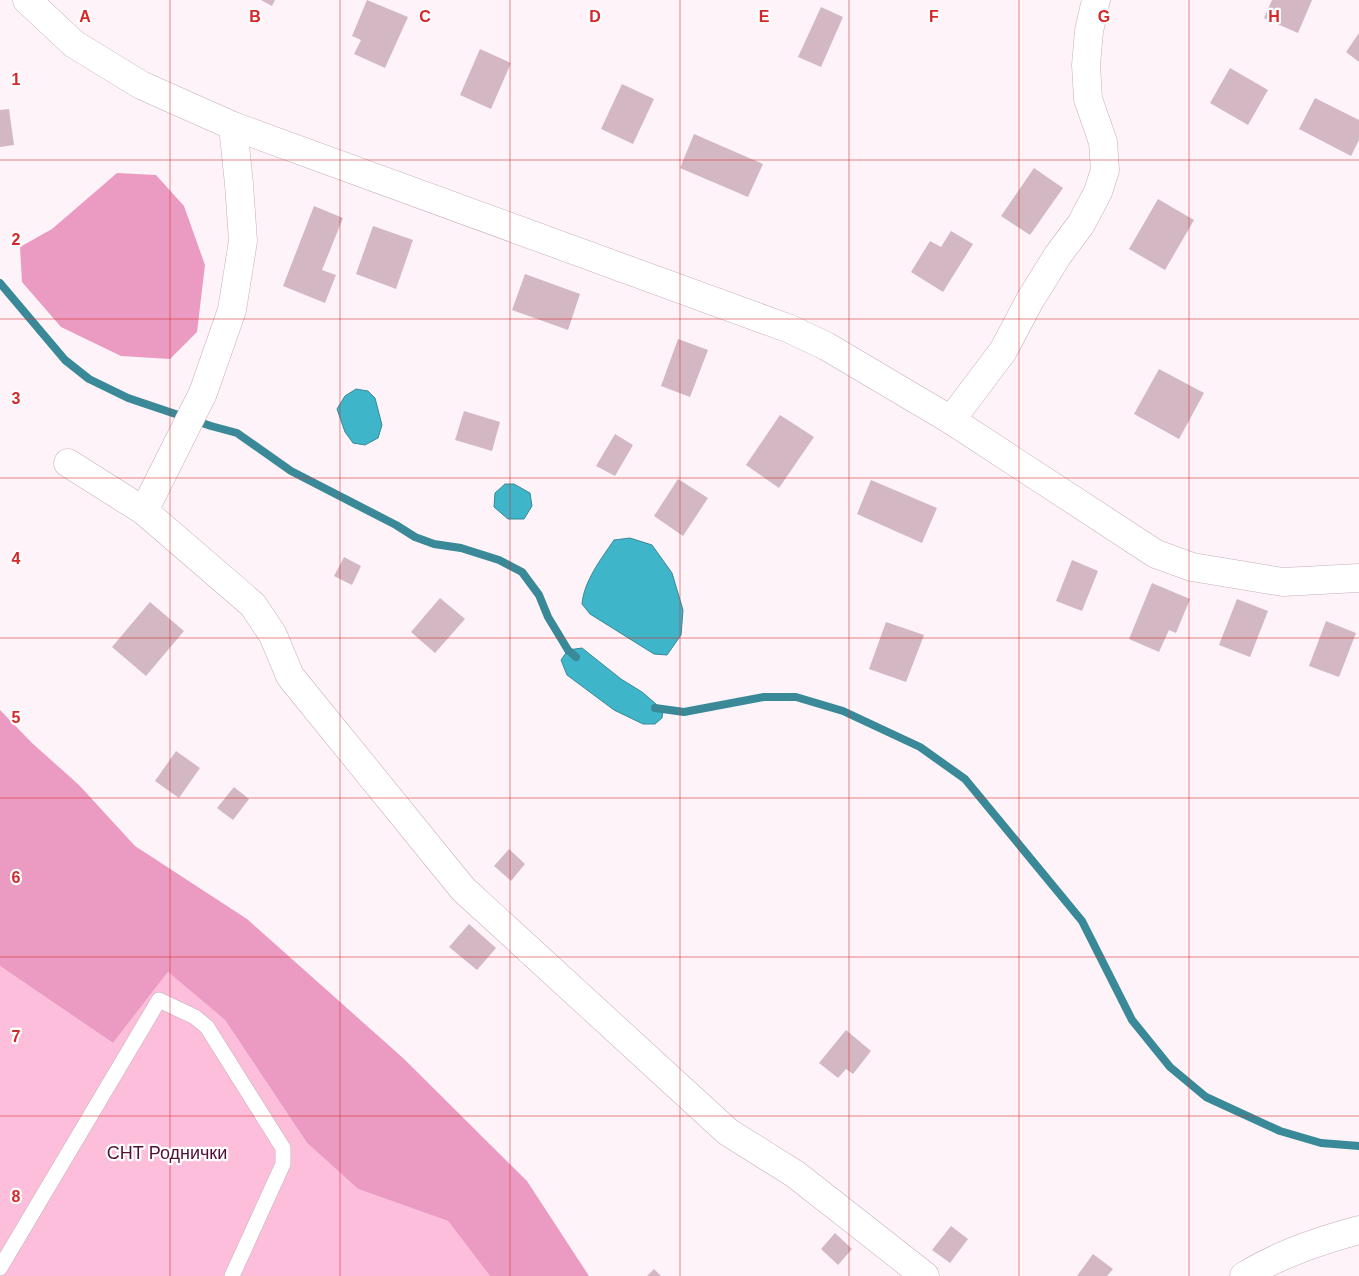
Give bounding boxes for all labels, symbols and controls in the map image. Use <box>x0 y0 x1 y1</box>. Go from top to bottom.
text: A <box>79 8 91 25</box>
text: B <box>249 8 261 25</box>
text: C <box>419 8 431 25</box>
text: D <box>589 8 601 25</box>
text: E <box>759 8 770 25</box>
text: F <box>929 8 939 25</box>
text: G <box>1098 8 1110 25</box>
text: H <box>1268 8 1280 25</box>
text: 1 <box>12 71 21 88</box>
text: 2 <box>12 231 21 248</box>
text: 3 <box>12 390 21 407</box>
text: 4 <box>12 550 21 567</box>
text: 5 <box>12 709 21 726</box>
text: 6 <box>12 869 21 886</box>
text: 7 <box>12 1028 21 1045</box>
park label: СНТ Роднички <box>107 1143 227 1163</box>
text: 8 <box>12 1188 21 1205</box>

